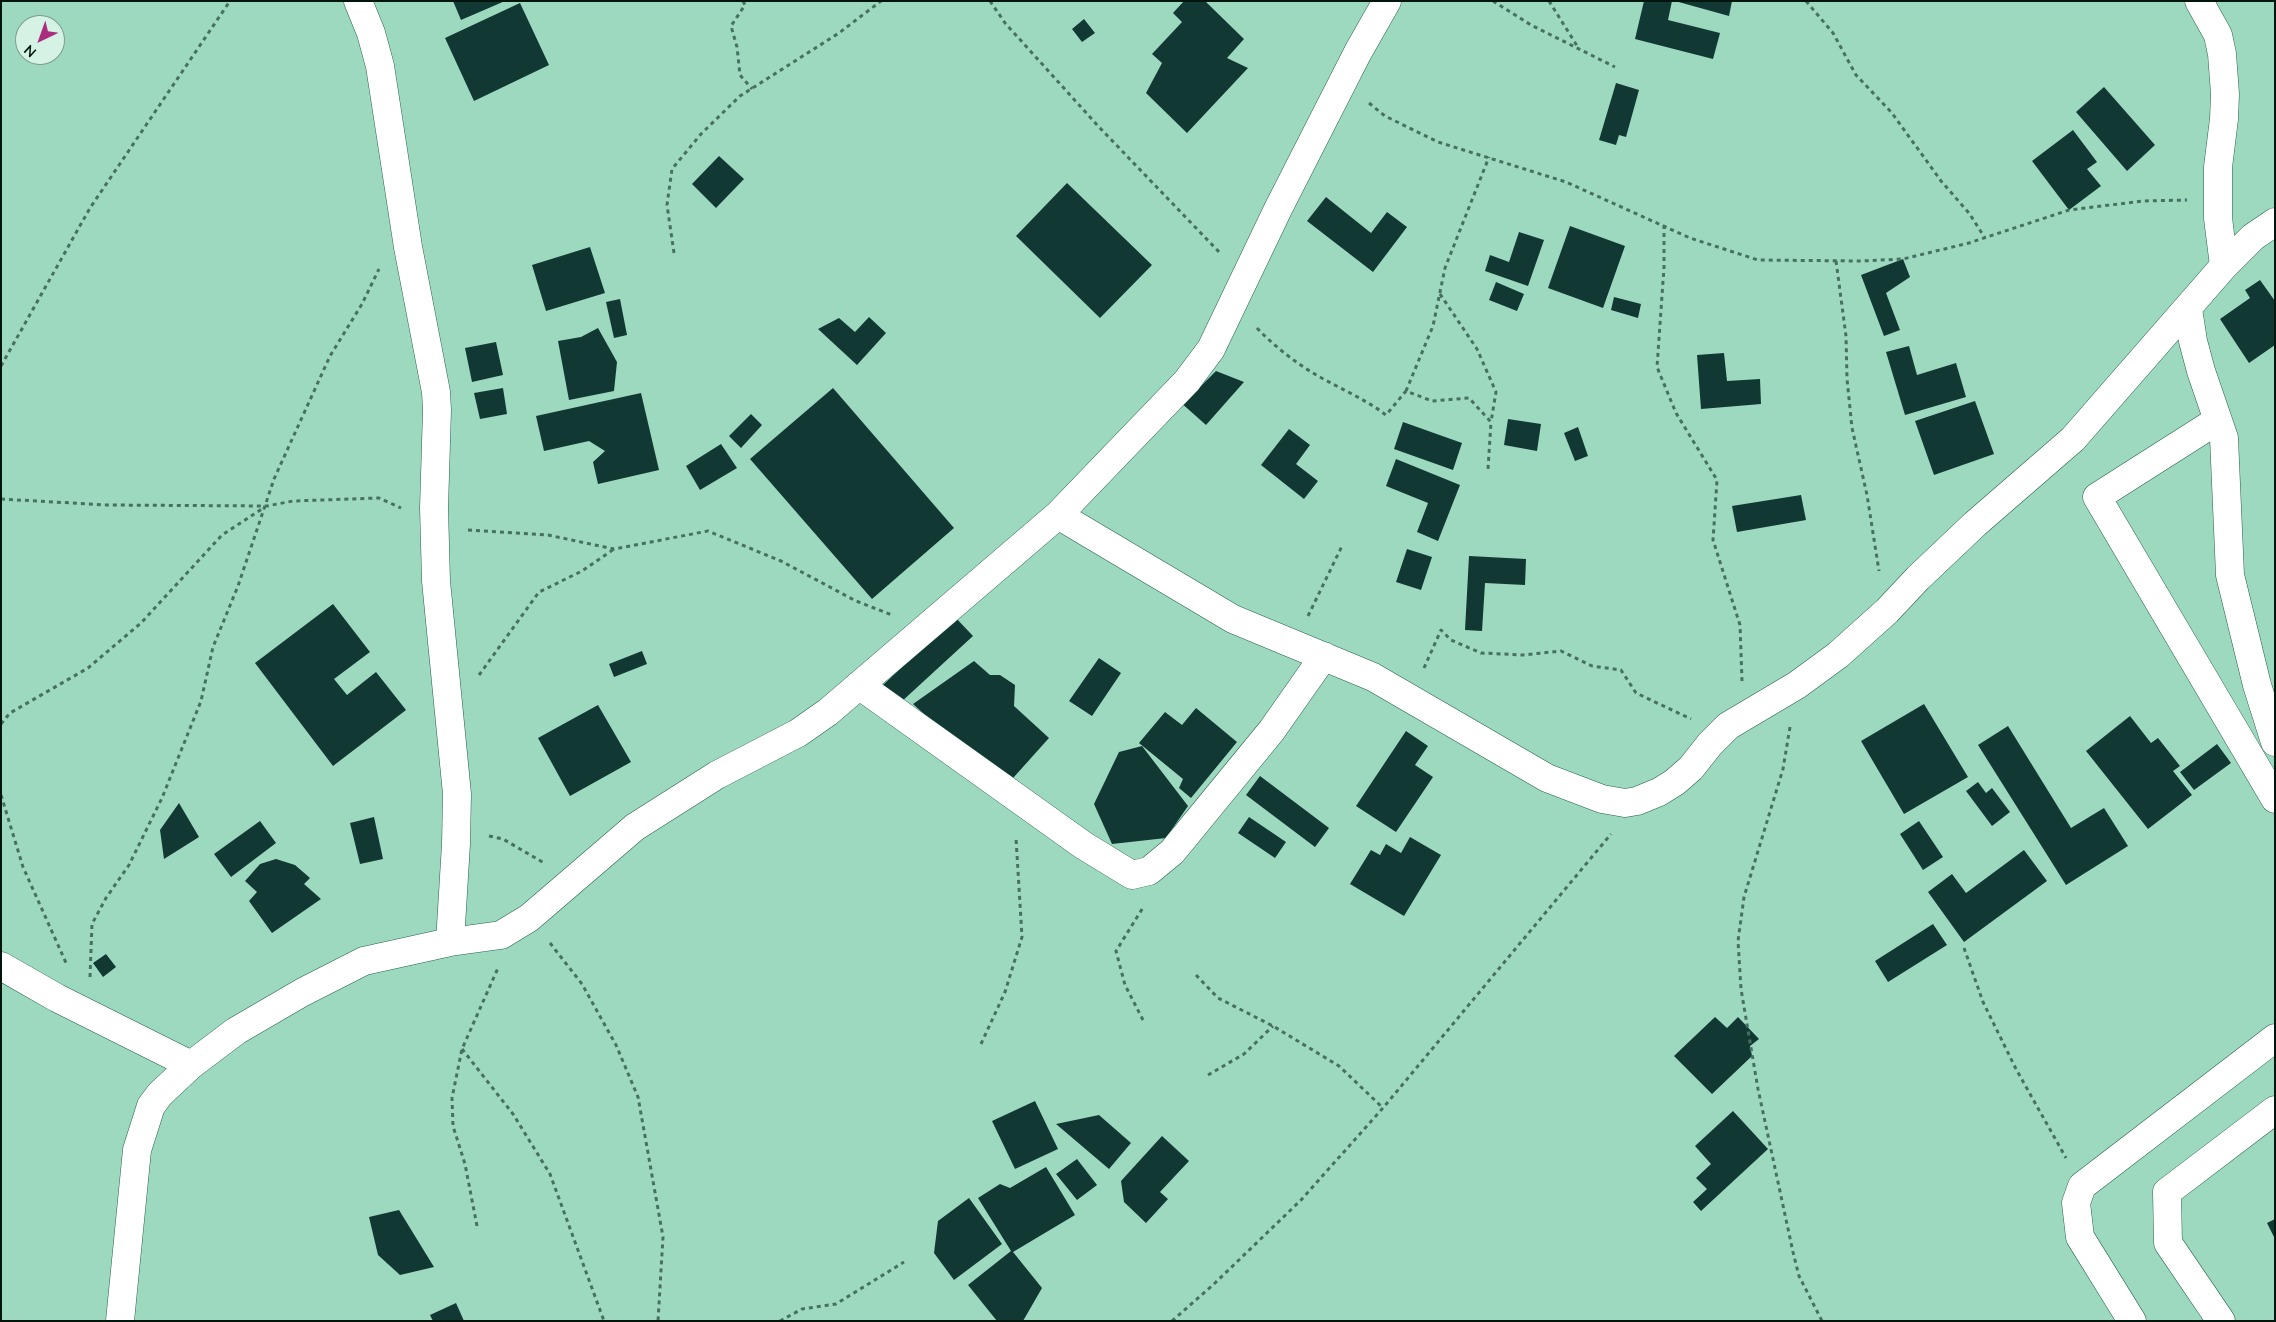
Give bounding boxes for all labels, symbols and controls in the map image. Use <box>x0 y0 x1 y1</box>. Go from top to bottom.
north arrow <box>15 15 65 65</box>
text: N <box>20 40 41 61</box>

